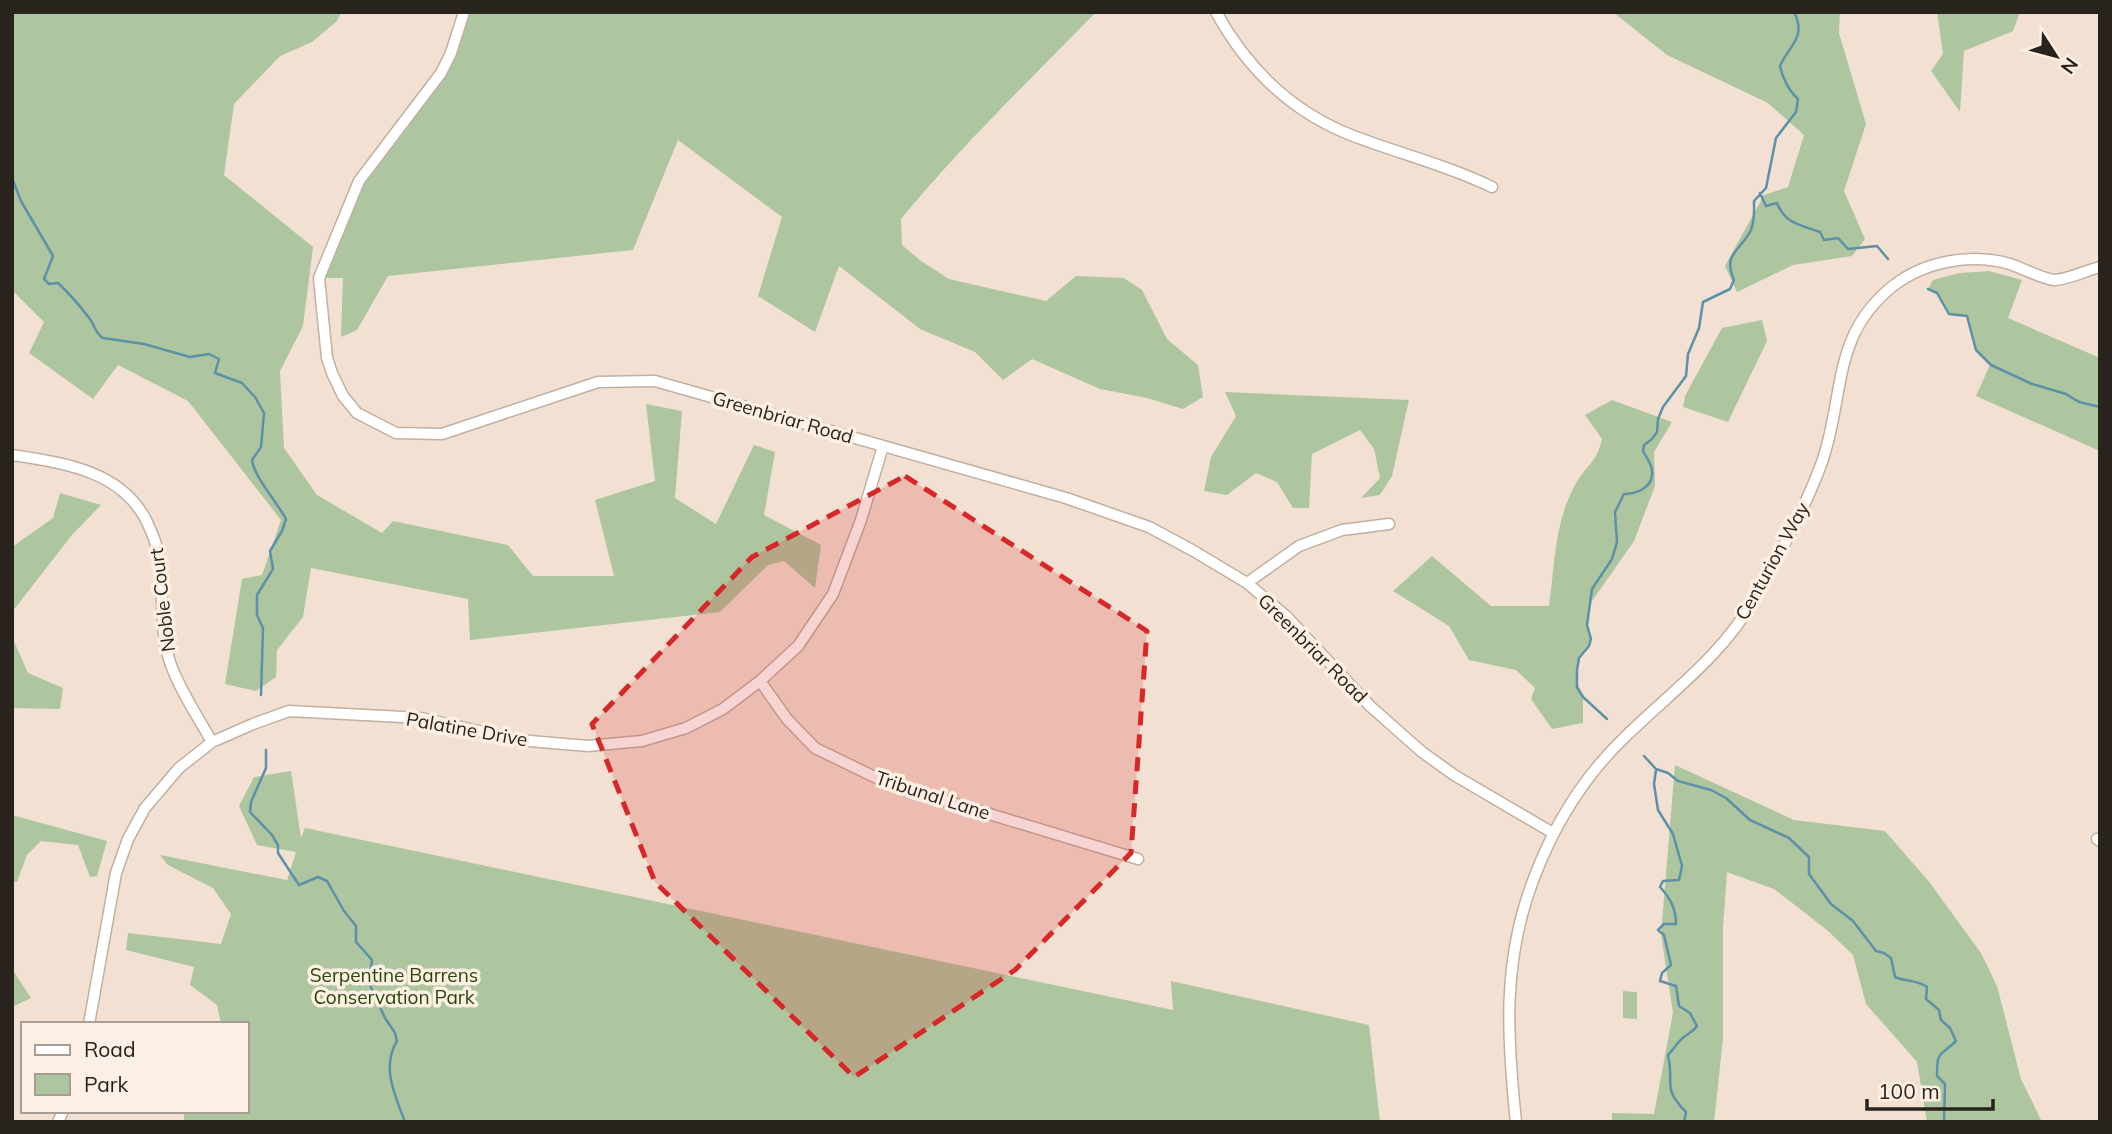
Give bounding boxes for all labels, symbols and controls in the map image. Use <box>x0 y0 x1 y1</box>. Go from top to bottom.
north arrow <box>2021 21 2091 91</box>
text: N <box>2056 53 2084 79</box>
street label: Greenbriar Road <box>710 385 856 449</box>
street label: Centurion Way <box>1730 498 1814 624</box>
street label: Noble Court <box>144 546 180 653</box>
street label: Greenbriar Road <box>1253 588 1373 708</box>
street label: Palatine Drive <box>404 707 530 751</box>
street label: Tribunal Lane <box>873 765 993 825</box>
park label: Serpentine Barrens Conservation Park <box>310 963 478 1009</box>
legend <box>21 1022 248 1113</box>
text: Road <box>84 1036 135 1062</box>
scale bar <box>1867 1068 1993 1112</box>
text: Park <box>84 1071 128 1097</box>
text: 100 m <box>1878 1078 1940 1104</box>

